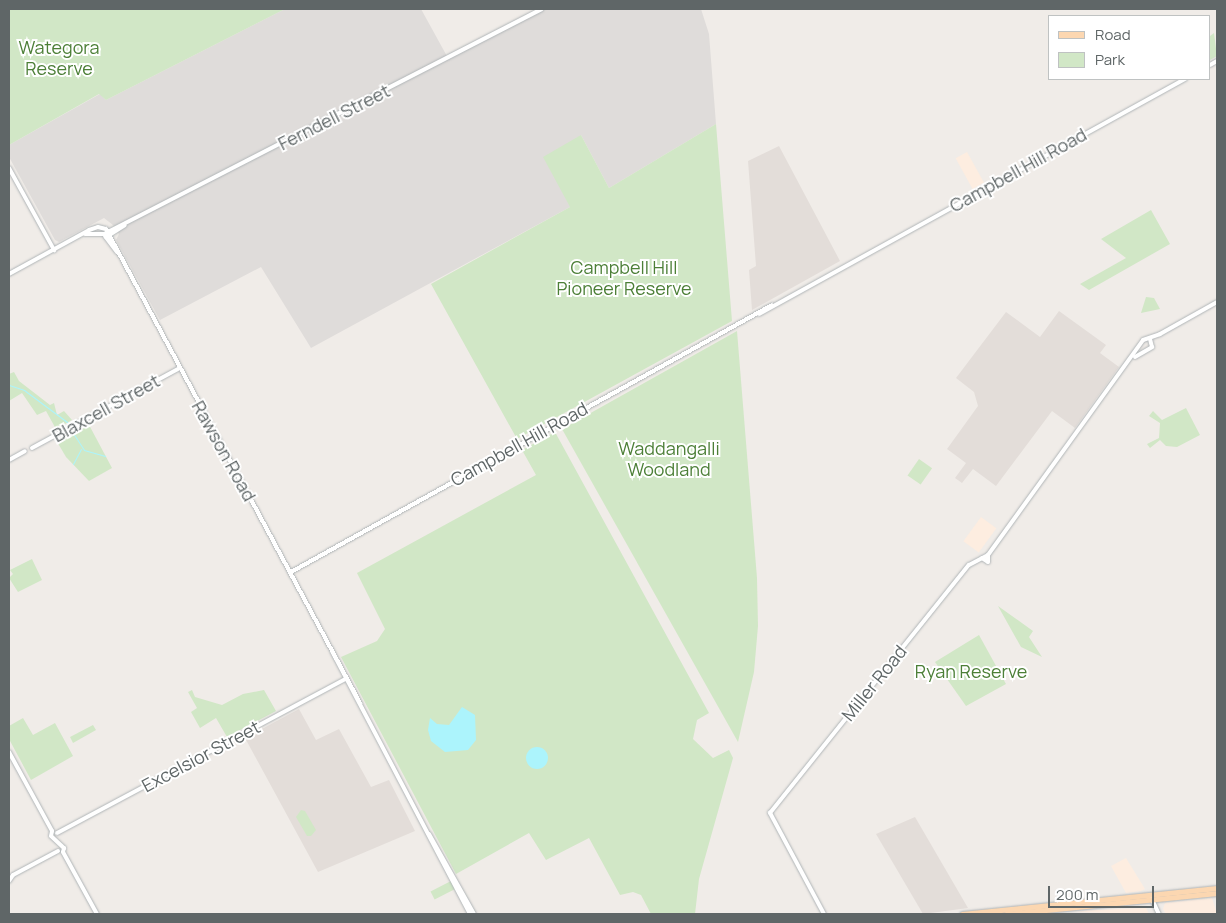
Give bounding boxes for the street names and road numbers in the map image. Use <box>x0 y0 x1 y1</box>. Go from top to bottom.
street label: Ferndell Street <box>275 80 393 154</box>
street label: Campbell Hill Road <box>946 123 1090 217</box>
street label: Blaxcell Street <box>49 370 163 446</box>
street label: Rawson Road <box>188 397 260 505</box>
street label: Campbell Hill Road <box>447 397 591 491</box>
street label: Miller Road <box>837 641 911 725</box>
street label: Excelsior Street <box>138 716 264 796</box>

